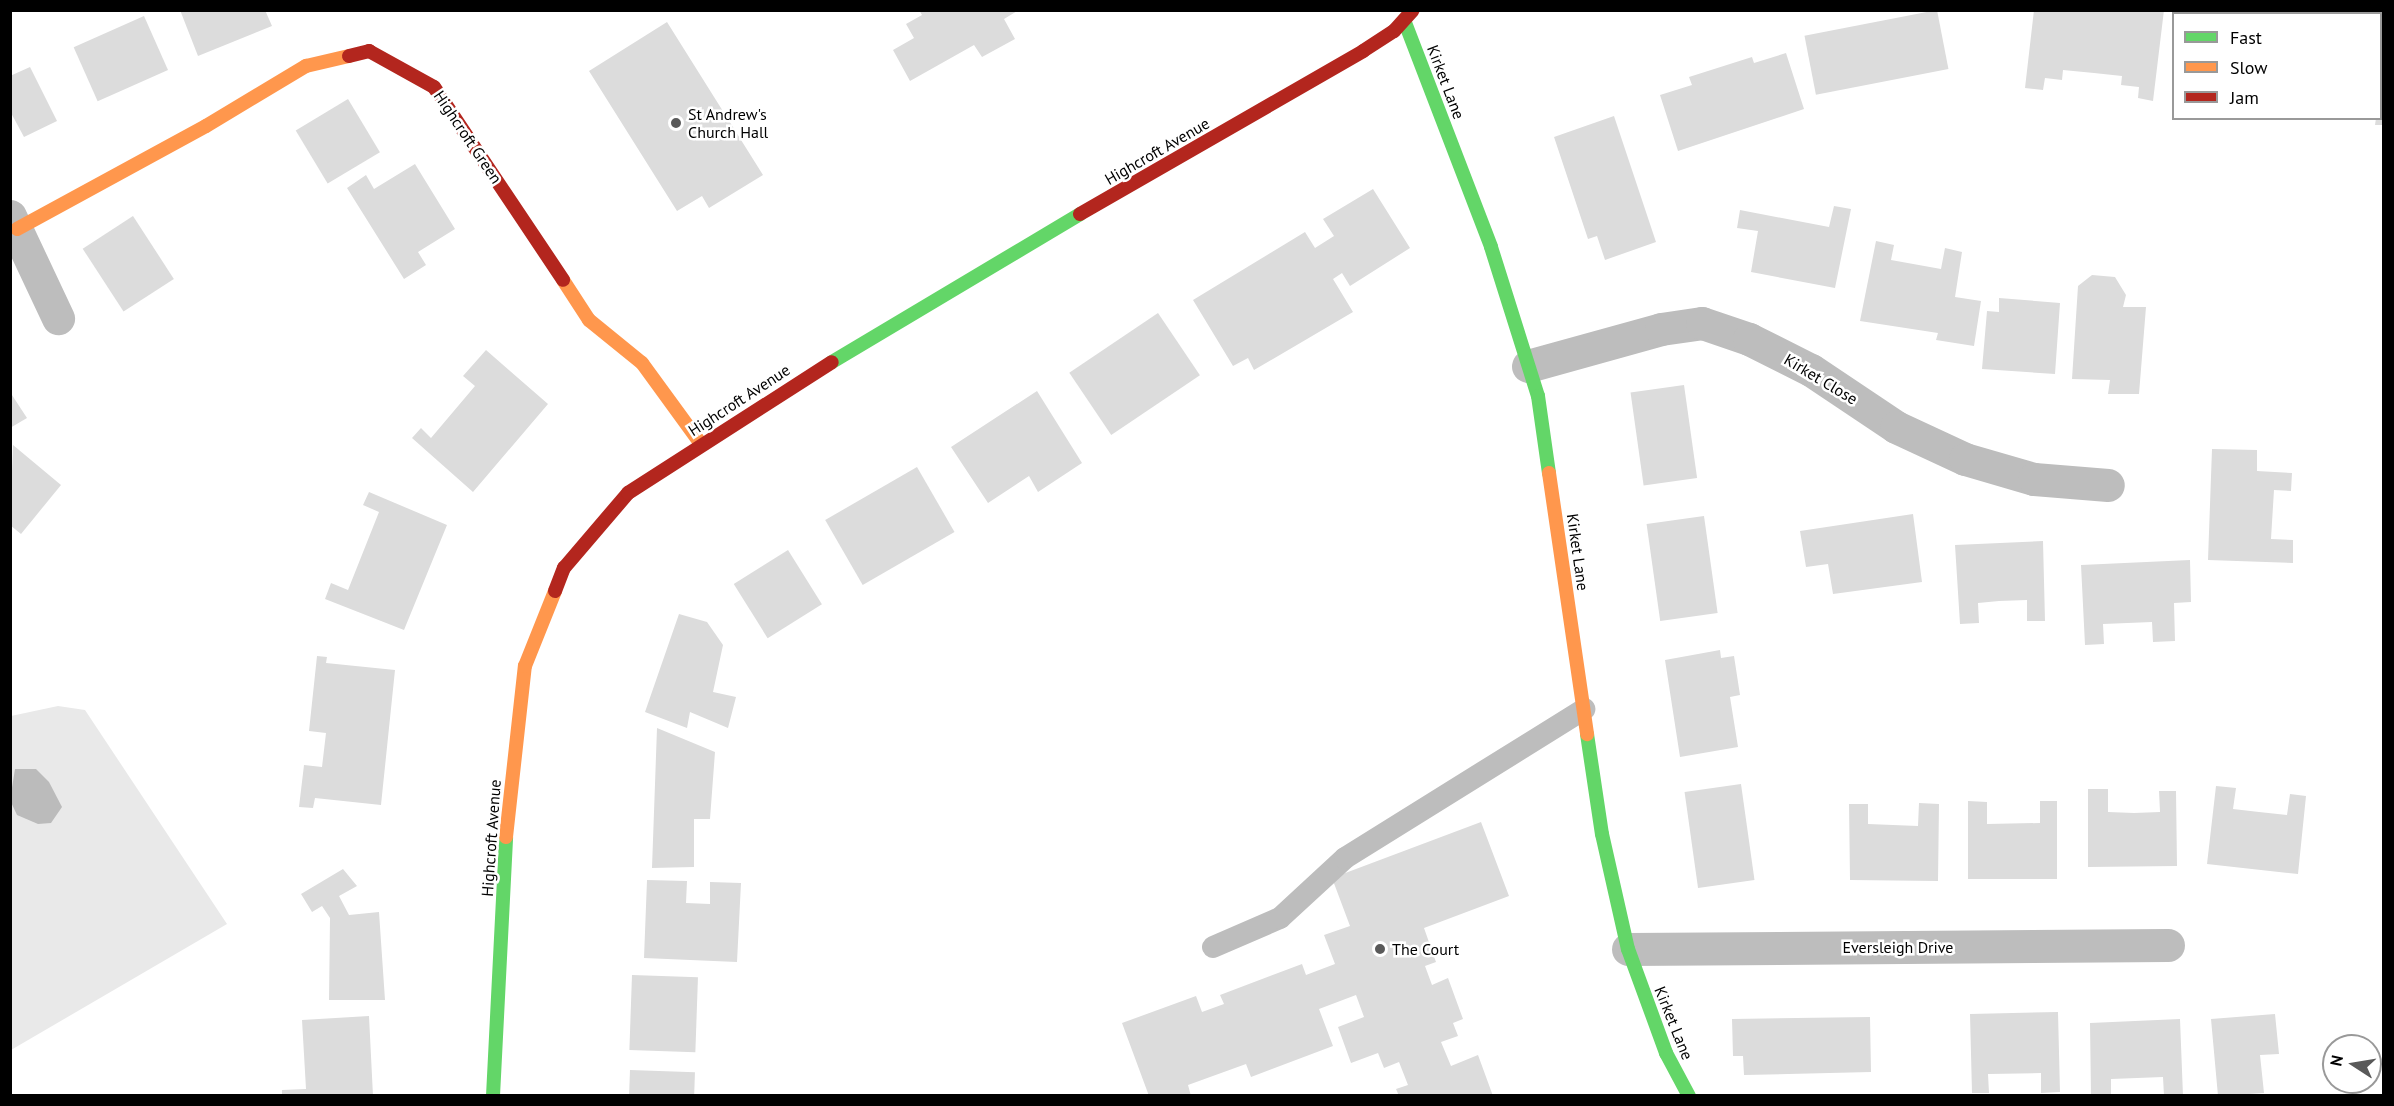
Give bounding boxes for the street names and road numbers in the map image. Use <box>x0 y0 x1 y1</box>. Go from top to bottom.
street label: Kirket Lane <box>1423 42 1469 122</box>
street label: Highcroft Green <box>430 87 506 187</box>
street label: Highcroft Avenue <box>1101 113 1213 189</box>
street label: Kirket Close <box>1781 350 1861 408</box>
street label: Highcroft Avenue <box>684 360 794 440</box>
street label: Kirket Lane <box>1563 512 1593 592</box>
street label: Highcroft Avenue <box>477 779 505 897</box>
street label: Eversleigh Drive <box>1843 937 1953 957</box>
street label: Kirket Lane <box>1651 983 1697 1063</box>

